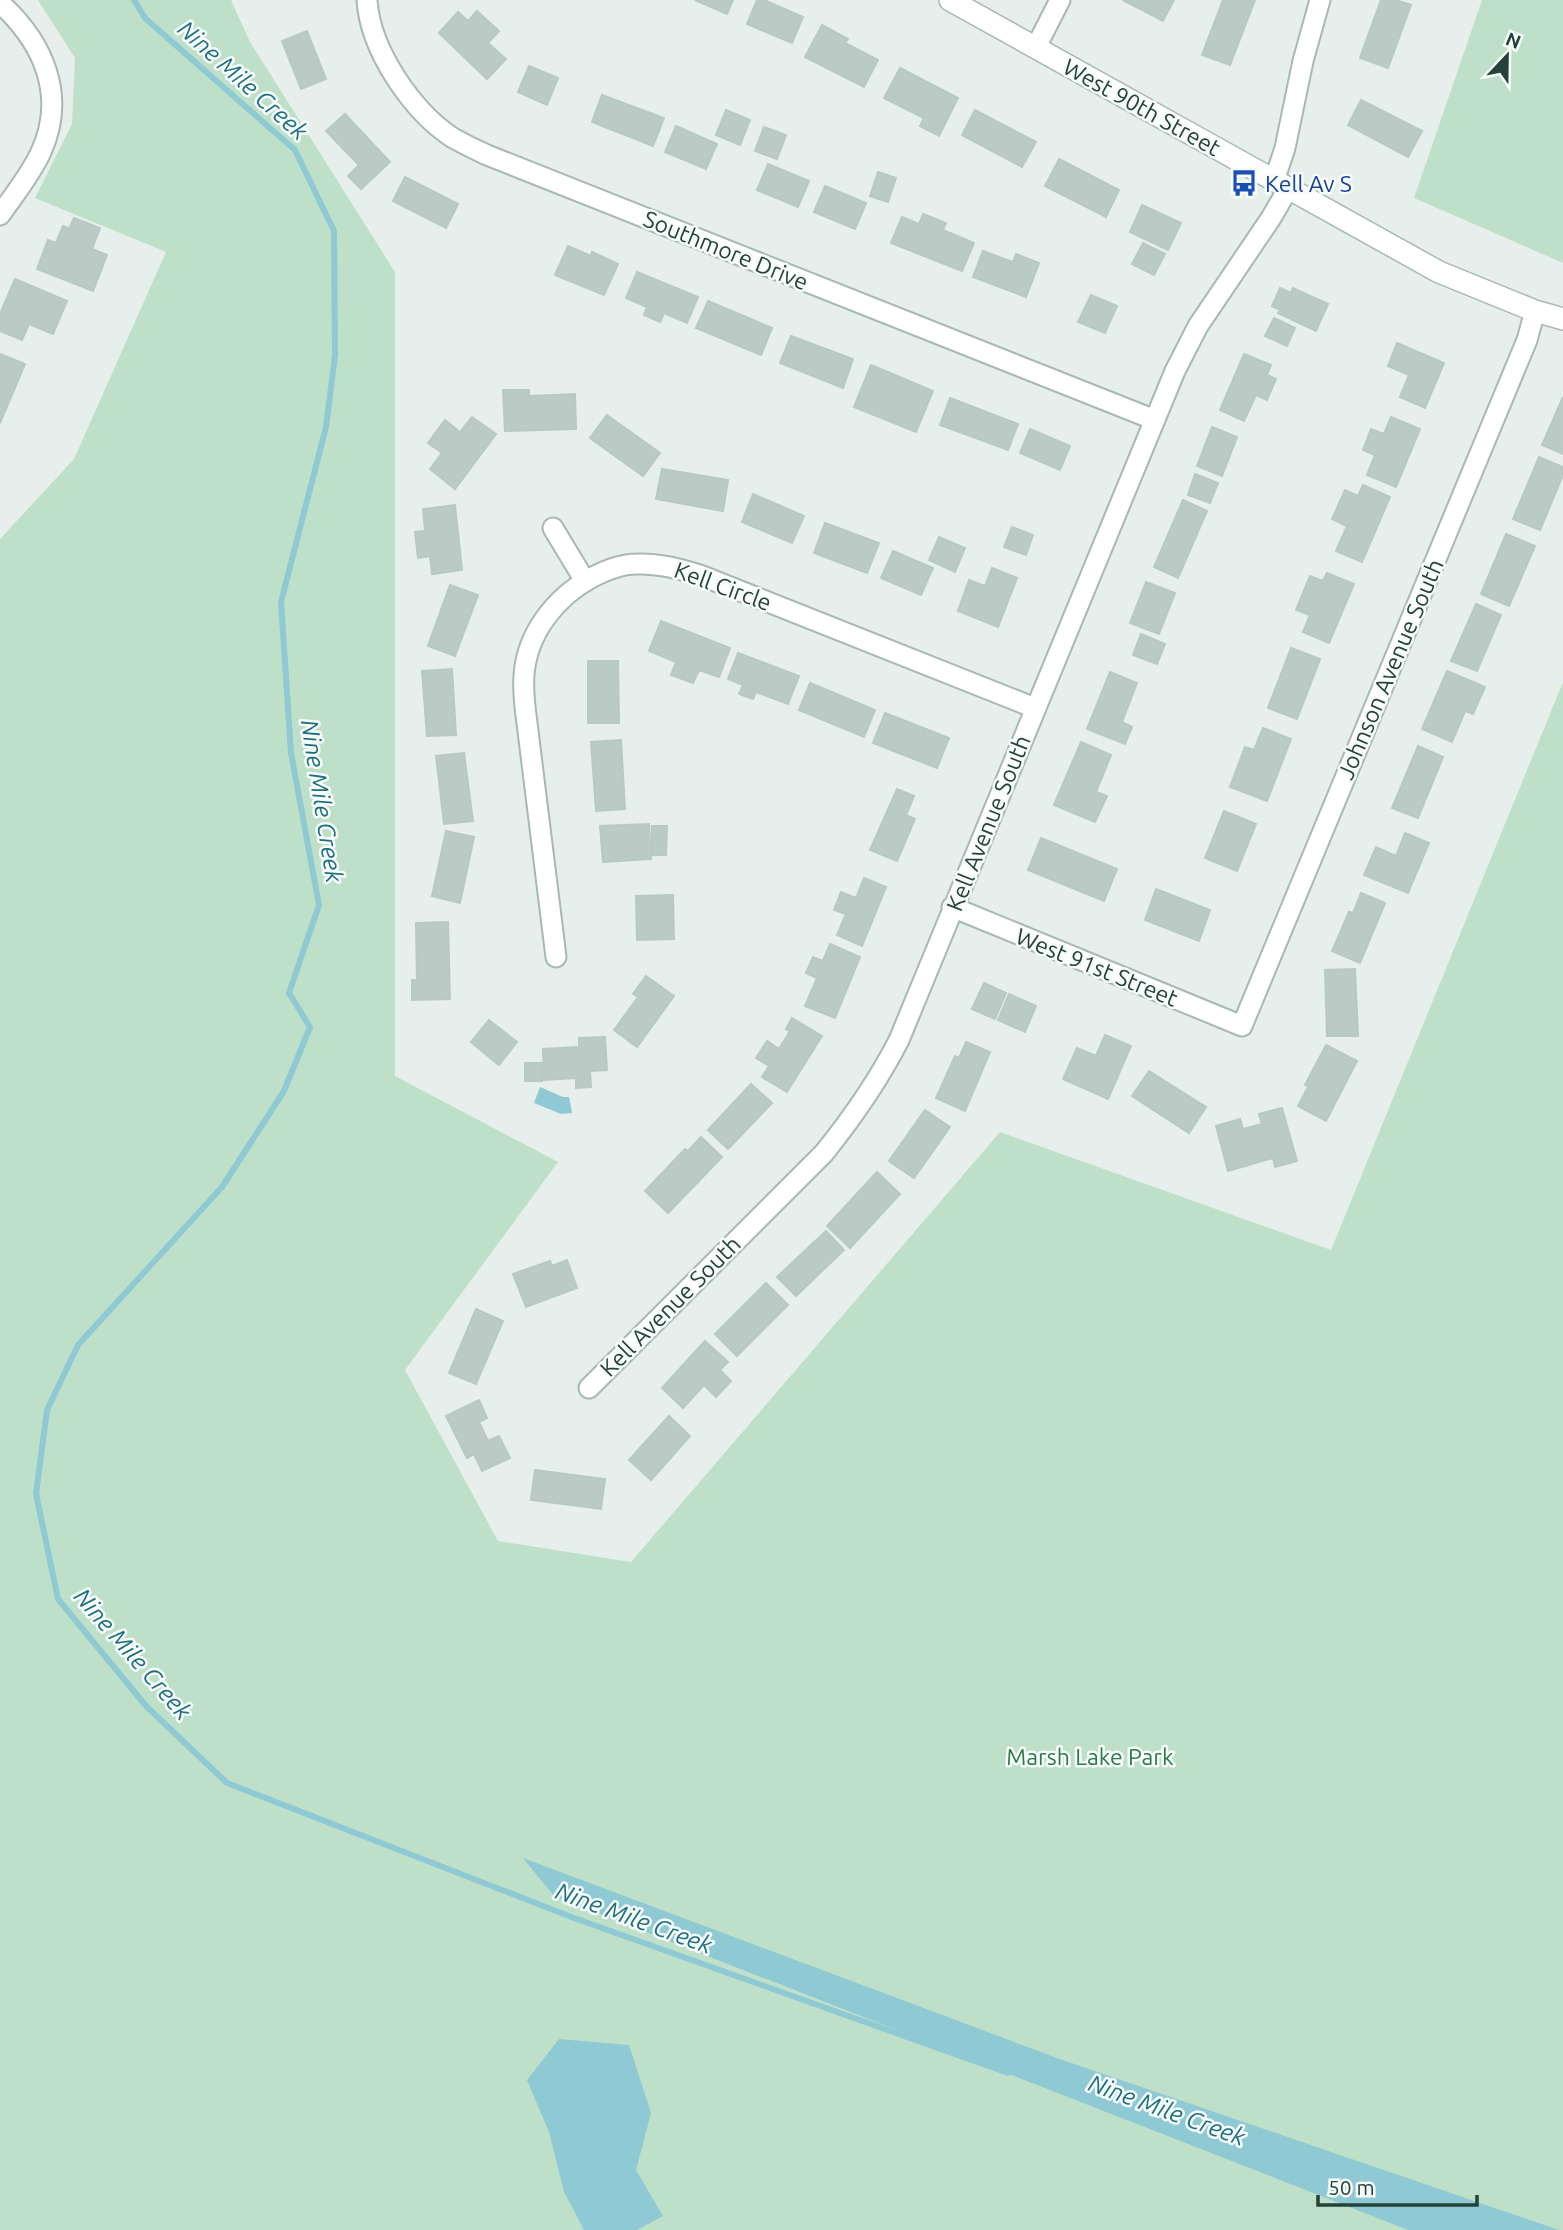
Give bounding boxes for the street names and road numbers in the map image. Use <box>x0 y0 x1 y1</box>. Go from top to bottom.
street label: West 90th Street <box>1059 54 1225 160</box>
street label: Southmore Drive <box>640 206 812 294</box>
street label: Johnson Avenue South <box>1332 555 1448 783</box>
street label: Kell Circle <box>671 557 775 615</box>
street label: Kell Avenue South <box>941 731 1035 915</box>
street label: West 91st Street <box>1012 923 1182 1011</box>
street label: Kell Avenue South <box>595 1231 745 1381</box>

